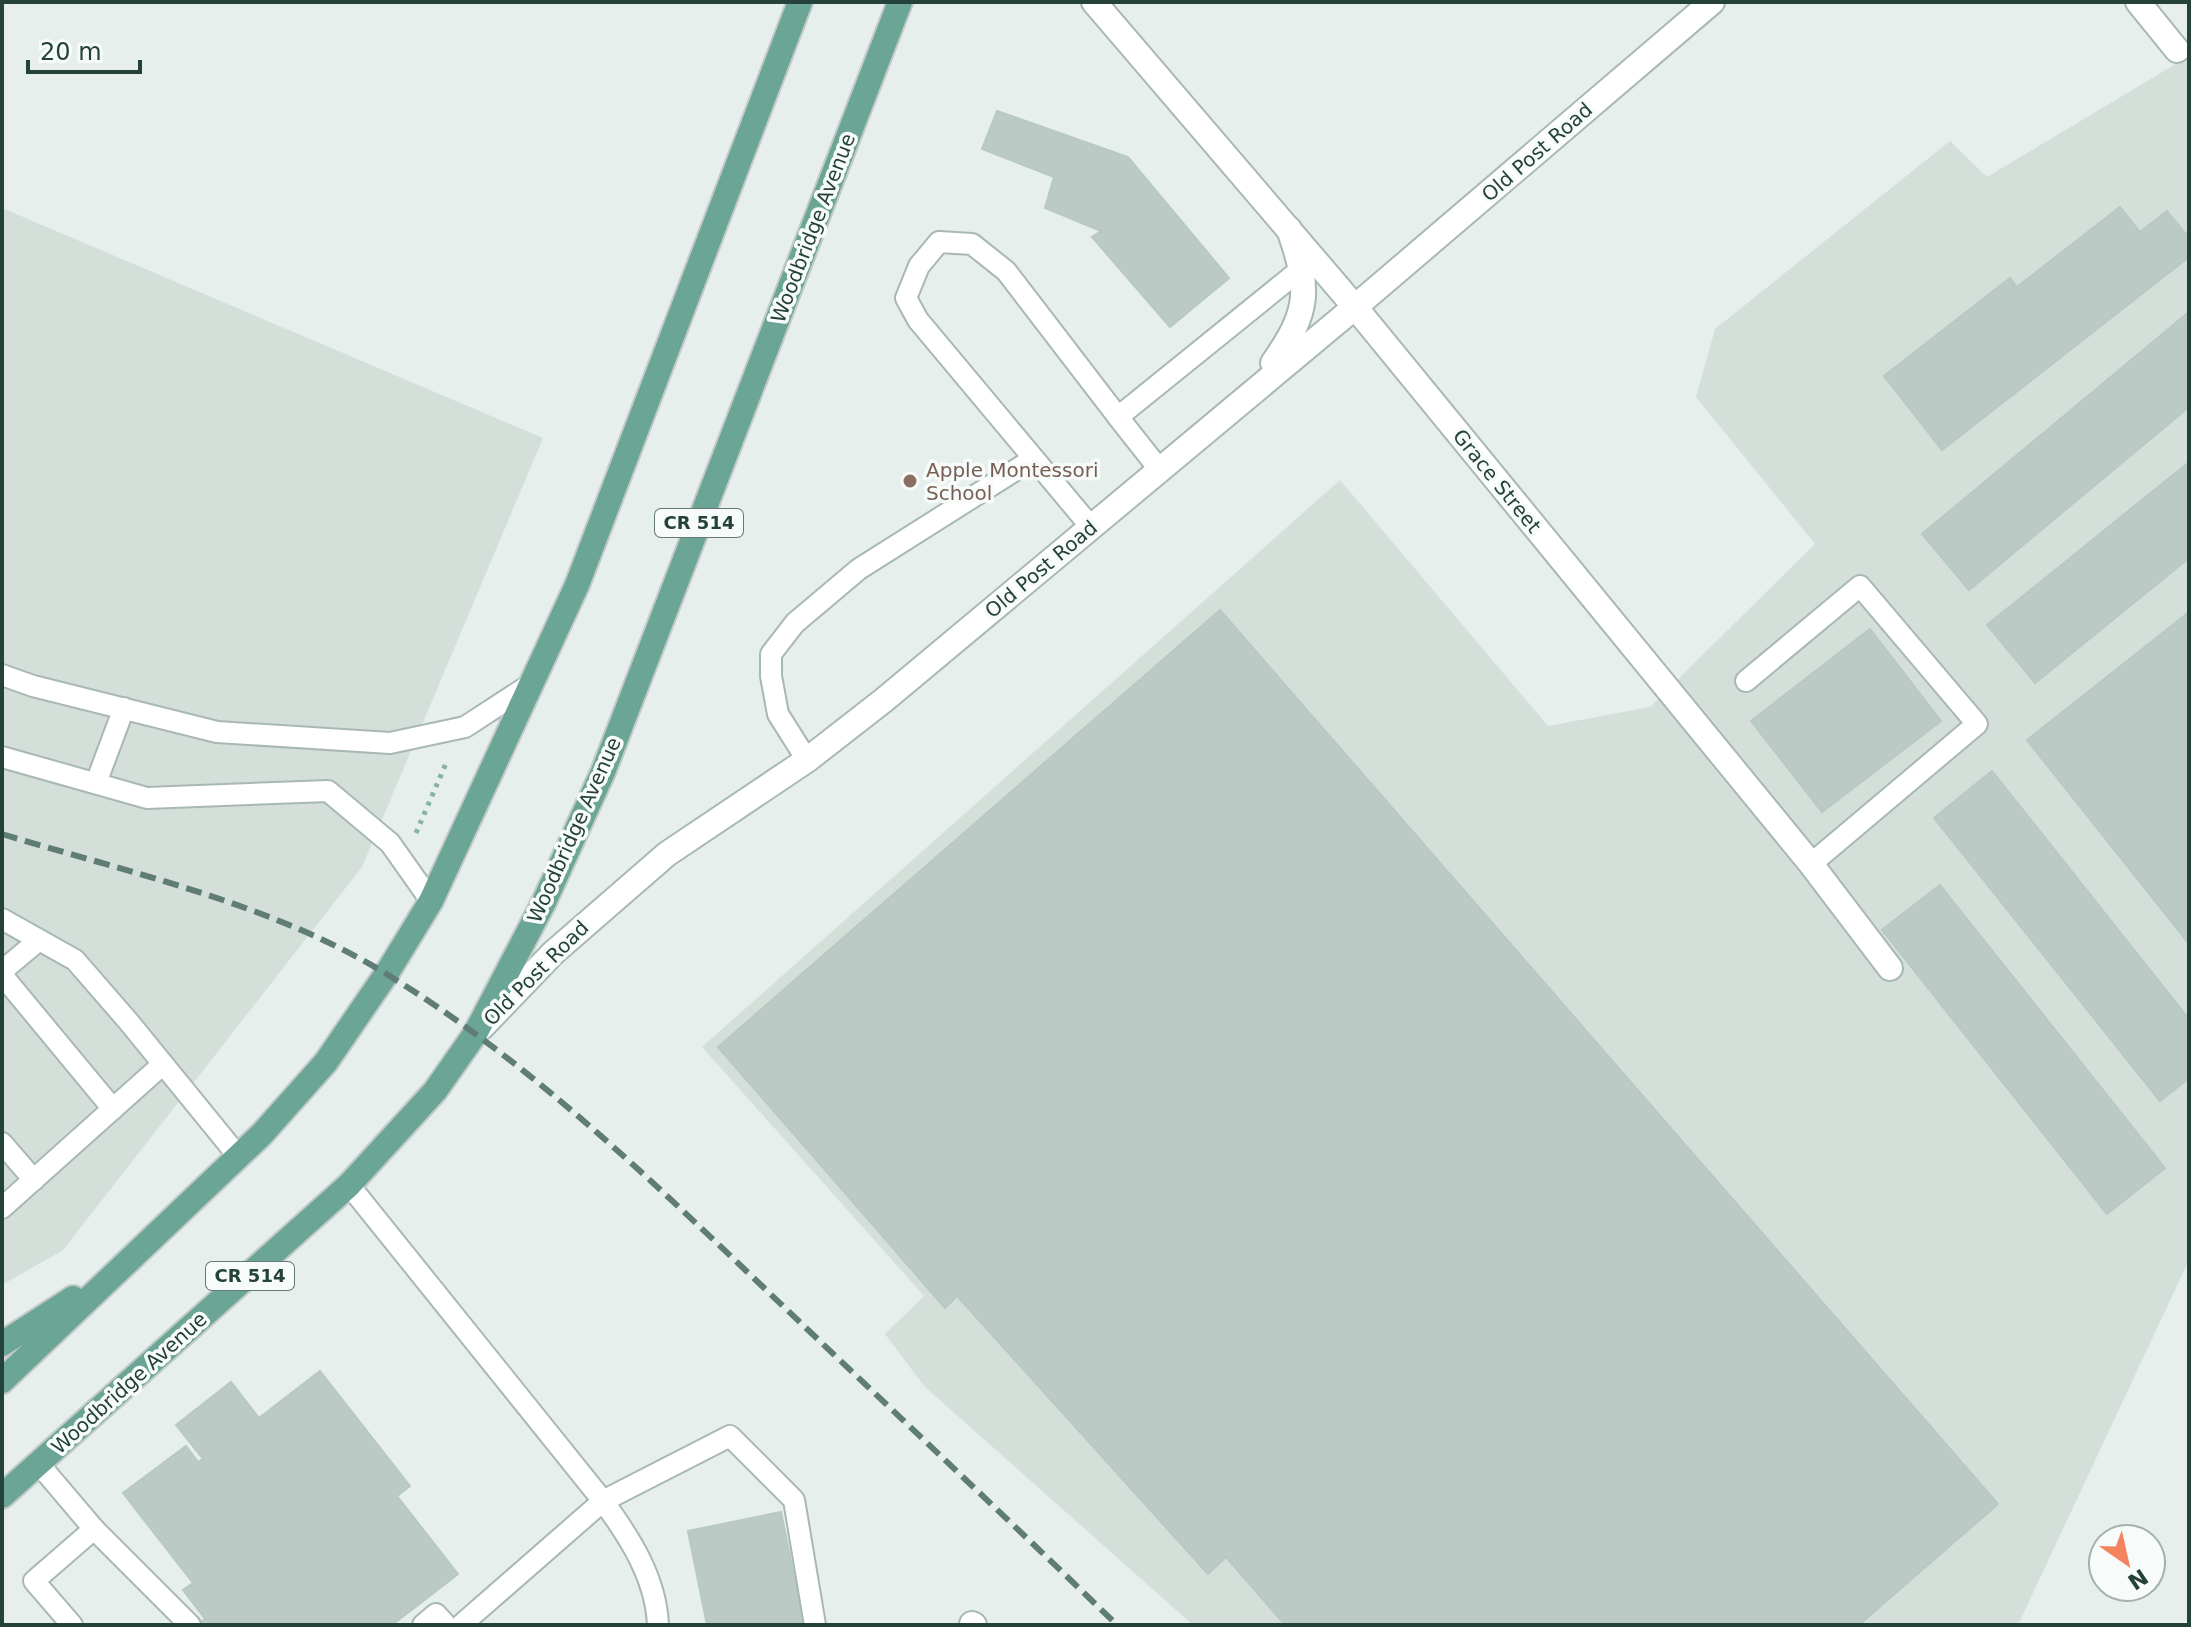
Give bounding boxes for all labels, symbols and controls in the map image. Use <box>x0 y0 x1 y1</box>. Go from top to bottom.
scale bar <box>28 24 140 74</box>
text: 20 m <box>40 38 102 66</box>
street label: Old Post Road <box>1477 97 1597 207</box>
street label: Woodbridge Avenue <box>766 130 860 326</box>
street label: Grace Street <box>1448 424 1546 538</box>
place label: Apple Montessori School <box>926 458 1098 505</box>
marker: Apple Montessori School <box>901 472 919 490</box>
road number: CR 514 <box>655 509 743 537</box>
street label: Old Post Road <box>980 515 1102 623</box>
street label: Woodbridge Avenue <box>522 733 626 927</box>
street label: Old Post Road <box>478 915 594 1031</box>
road number: CR 514 <box>206 1262 294 1290</box>
street label: Woodbridge Avenue <box>46 1307 212 1459</box>
north arrow <box>2087 1523 2167 1603</box>
text: N <box>2123 1564 2153 1595</box>

